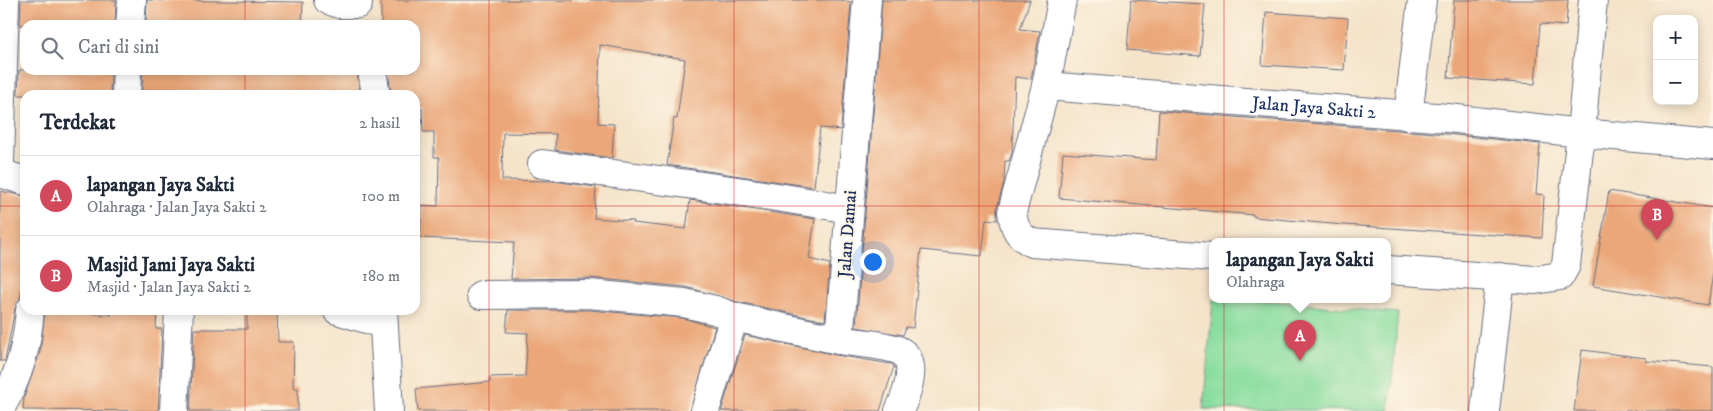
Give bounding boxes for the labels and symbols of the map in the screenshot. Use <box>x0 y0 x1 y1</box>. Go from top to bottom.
street label: Jalan Jaya Sakti 2 <box>1249 92 1377 124</box>
street label: Jalan Damai <box>834 190 862 281</box>
pin: B <box>1641 199 1673 240</box>
your location <box>860 249 886 275</box>
pin: A <box>1284 320 1316 361</box>

